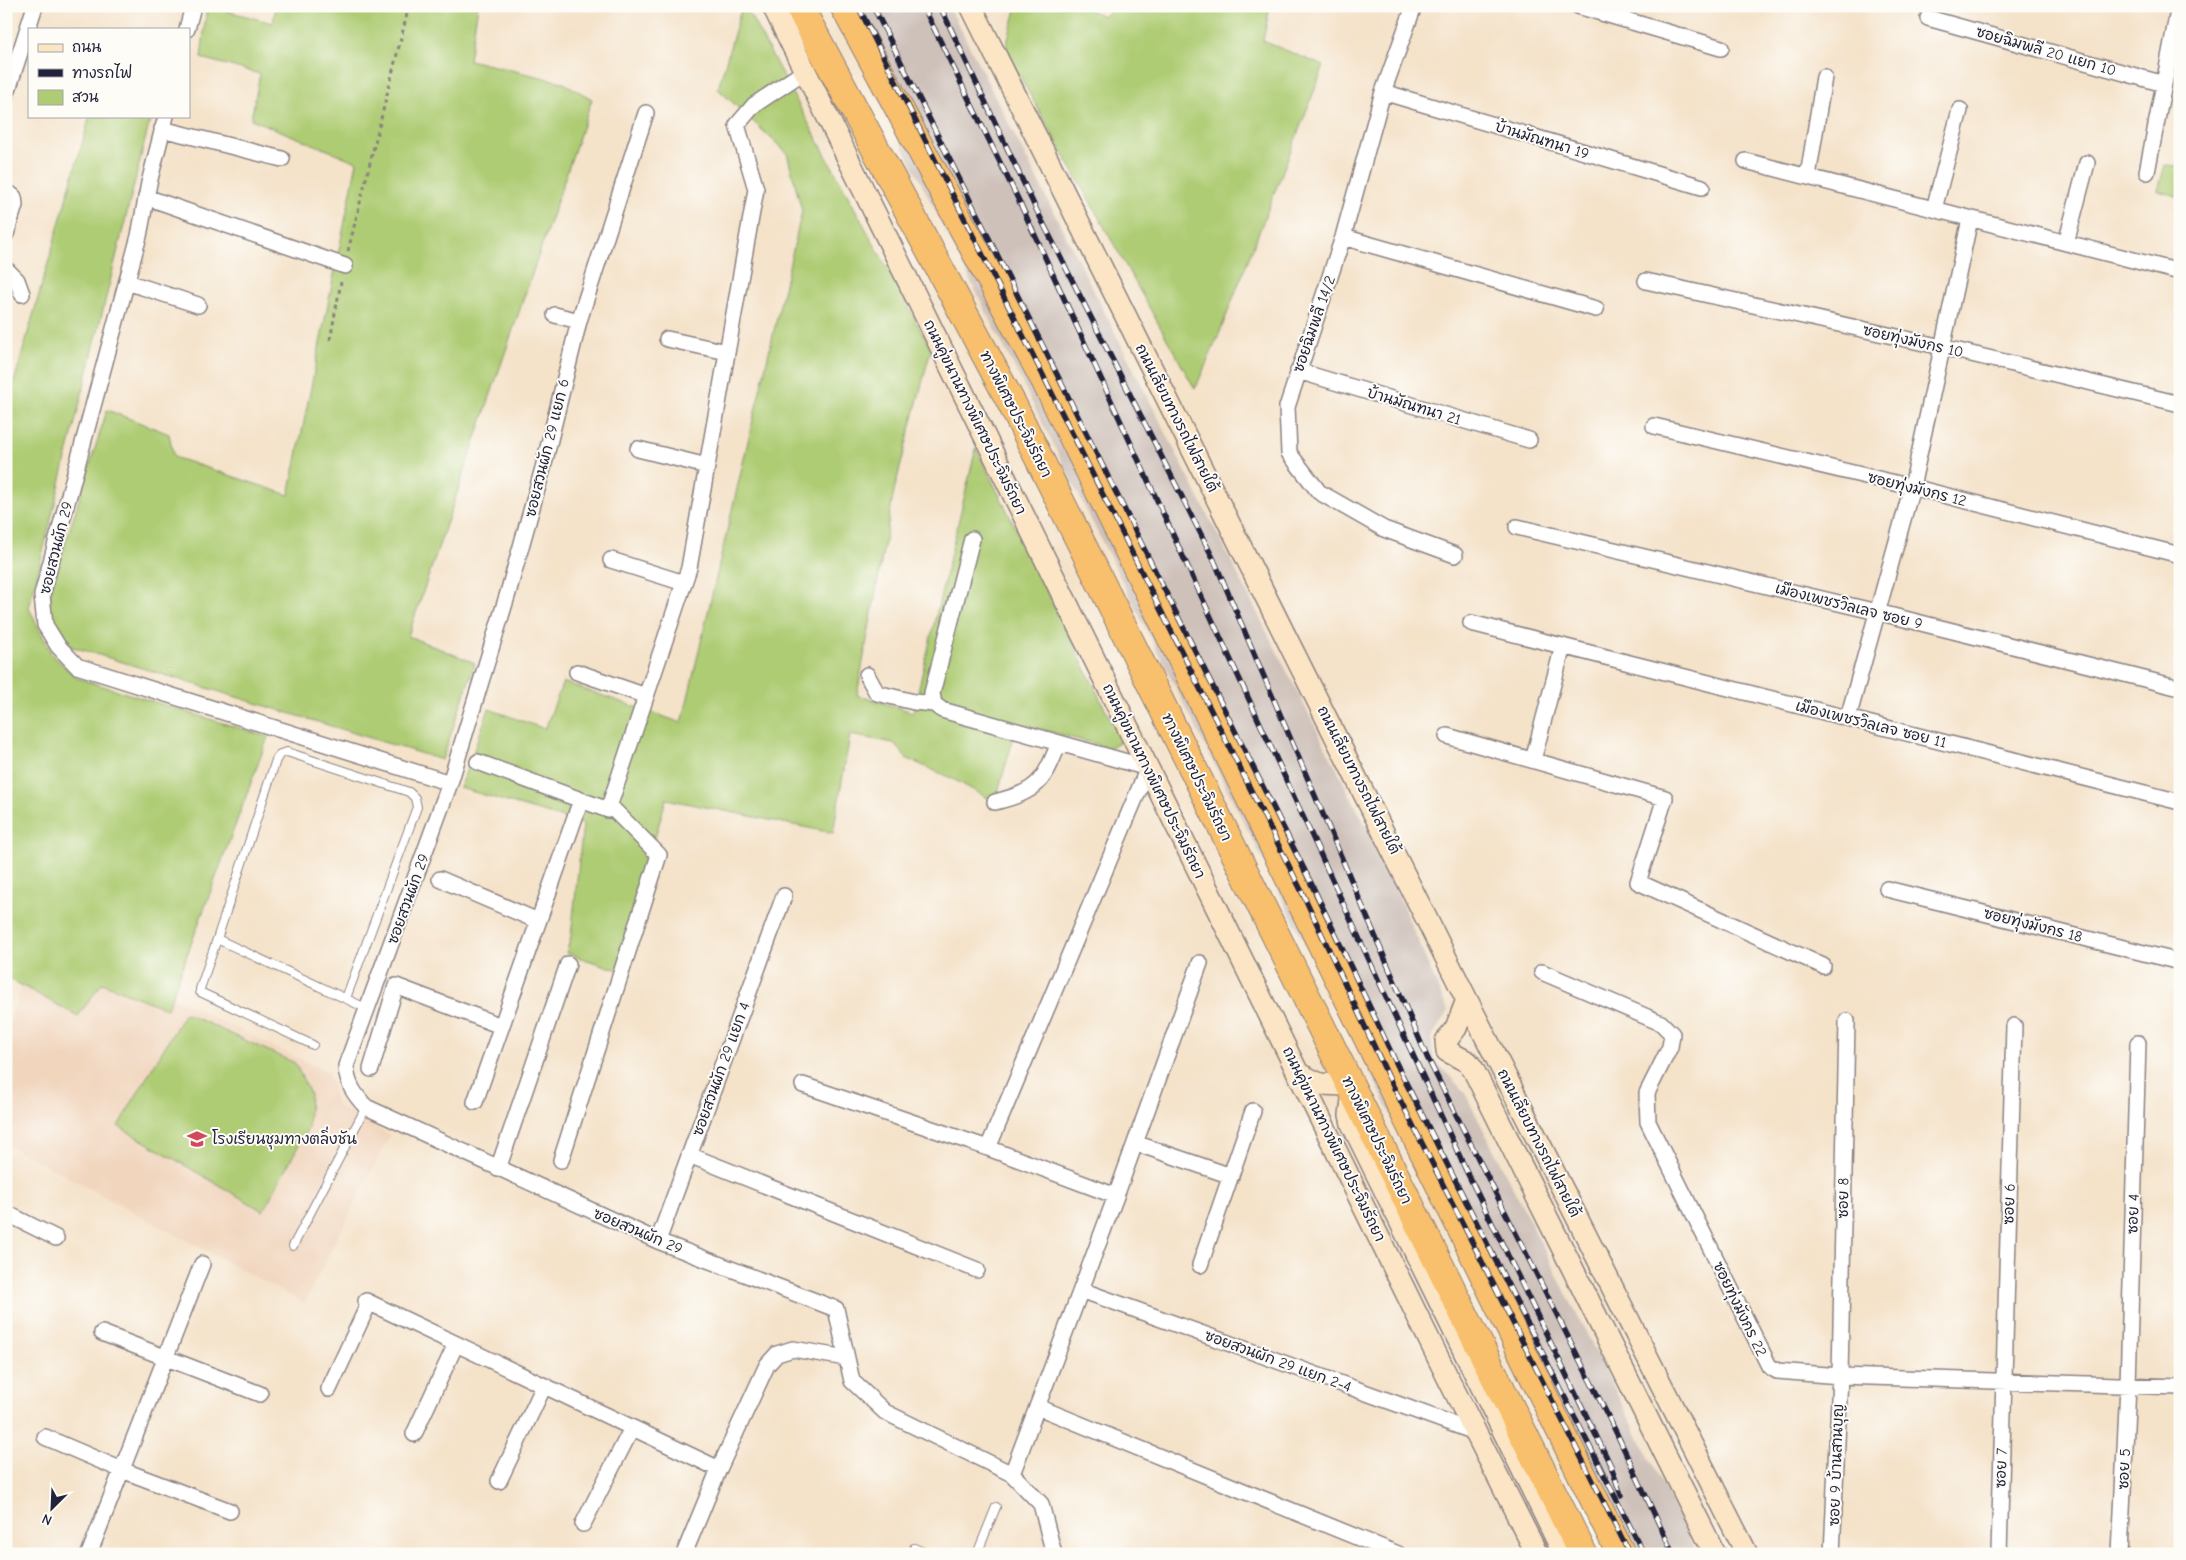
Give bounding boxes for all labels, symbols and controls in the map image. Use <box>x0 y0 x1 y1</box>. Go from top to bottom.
street label: ซอยฉิมพลี 20 แยก 10 <box>1974 22 2118 80</box>
legend <box>28 28 190 118</box>
text: ถนน <box>72 38 101 56</box>
text: ทางรถไฟ <box>72 63 132 82</box>
text: สวน <box>72 88 99 106</box>
street label: บ้านมัณฑนา 19 <box>1493 116 1592 163</box>
street label: ซอยฉิมพลี 14/2 <box>1289 273 1339 375</box>
street label: ถนนคู่ขนานทางพิเศษประจิมรัถยา <box>918 316 1031 518</box>
street label: ซอยทุ่งมังกร 10 <box>1861 320 1965 363</box>
street label: ถนนเลียบทางรถไฟสายใต้ <box>1132 340 1223 495</box>
street label: ทางพิเศษประจิมรัถยา <box>976 347 1056 481</box>
street label: ซอยสวนผัก 29 แยก 6 <box>521 377 573 519</box>
street label: บ้านมัณฑนา 21 <box>1365 382 1464 429</box>
street label: ซอยทุ่งมังกร 12 <box>1865 467 1969 512</box>
street label: ซอยสวนผัก 29 <box>36 500 76 596</box>
street label: เมืองเพชรวิลเลจ ซอย 9 <box>1774 579 1924 633</box>
street label: ถนนคู่ขนานทางพิเศษประจิมรัถยา <box>1097 680 1210 882</box>
street label: เมืองเพชรวิลเลจ ซอย 11 <box>1794 697 1948 751</box>
street label: ถนนเลียบทางรถไฟสายใต้ <box>1314 702 1405 857</box>
street label: ทางพิเศษประจิมรัถยา <box>1158 710 1236 844</box>
street label: ซอยสวนผัก 29 <box>383 851 433 947</box>
street label: ซอยทุ่งมังกร 18 <box>1981 903 2085 948</box>
street label: ซอยสวนผัก 29 แยก 4 <box>688 1000 754 1138</box>
street label: ถนนคู่ขนานทางพิเศษประจิมรัถยา <box>1277 1043 1390 1245</box>
street label: ถนนเลียบทางรถไฟสายใต้ <box>1494 1065 1585 1220</box>
street label: ทางพิเศษประจิมรัถยา <box>1338 1073 1416 1207</box>
place label: โรงเรียนชุมทางตลิ่งชัน <box>212 1126 357 1150</box>
school or university icon: โรงเรียนชุมทางตลิ่งชัน <box>186 1128 208 1150</box>
street label: ซอย 8 <box>1834 1177 1852 1219</box>
street label: ซอย 6 <box>1999 1183 2019 1225</box>
street label: ซอย 4 <box>2123 1194 2143 1234</box>
street label: ซอยสวนผัก 29 <box>591 1204 685 1258</box>
street label: ซอยทุ่งมังกร 22 <box>1707 1258 1772 1360</box>
street label: ซอยสวนผัก 29 แยก 2-4 <box>1202 1326 1354 1396</box>
street label: ซอย 9 บ้านสานบุญ <box>1824 1404 1849 1526</box>
street label: ซอย 7 <box>1991 1448 2011 1488</box>
street label: ซอย 5 <box>2114 1448 2134 1490</box>
north arrow <box>28 1482 78 1532</box>
text: N <box>39 1510 55 1529</box>

